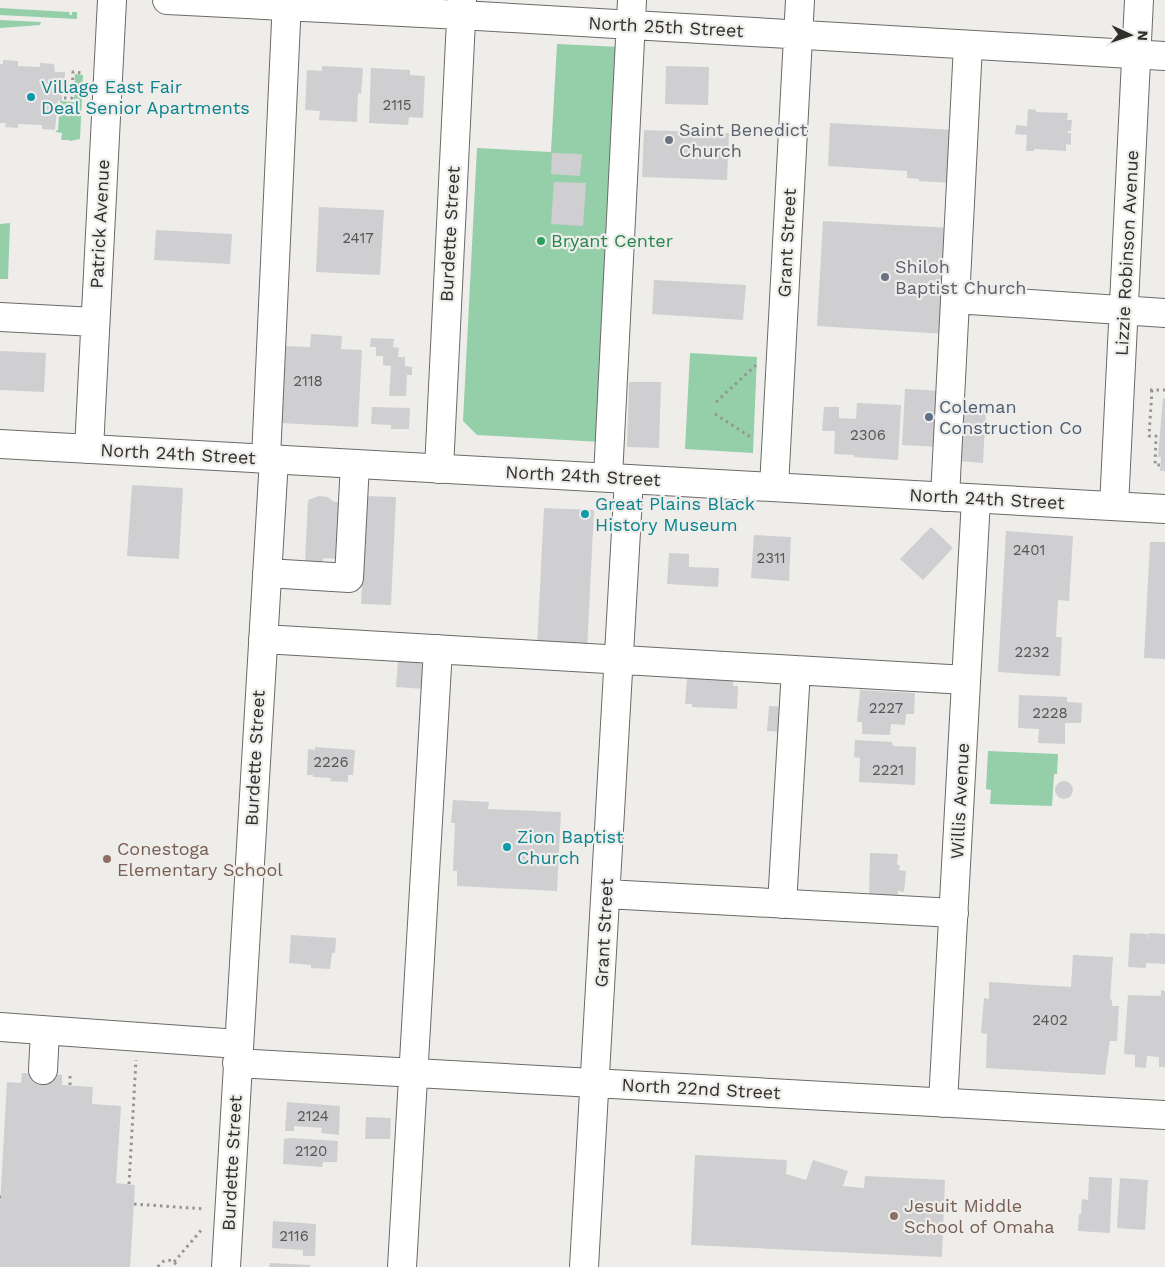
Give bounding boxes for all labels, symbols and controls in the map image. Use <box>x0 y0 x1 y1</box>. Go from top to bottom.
north arrow <box>1105 10 1155 60</box>
street label: North 25th Street <box>588 12 745 41</box>
text: N <box>1135 30 1151 41</box>
place label: Village East Fair Deal Senior Apartments <box>41 76 250 118</box>
marker: Village East Fair Deal Senior Apartments <box>25 91 37 103</box>
house number: 2115 <box>382 96 412 114</box>
place label: Saint Benedict Church <box>679 119 808 161</box>
marker: Saint Benedict Church <box>663 134 675 146</box>
street label: Lizzie Robinson Avenue <box>1111 149 1142 357</box>
street label: Patrick Avenue <box>86 159 113 289</box>
street label: Burdette Street <box>435 165 464 302</box>
street label: Grant Street <box>773 187 800 298</box>
house number: 2417 <box>342 229 374 247</box>
place label: Bryant Center <box>551 230 673 251</box>
marker: Bryant Center <box>535 235 547 247</box>
place label: Shiloh Baptist Church <box>895 256 1026 298</box>
marker: Shiloh Baptist Church <box>879 271 891 283</box>
house number: 2118 <box>293 372 323 390</box>
place label: Coleman Construction Co <box>939 396 1082 438</box>
marker: Coleman Construction Co <box>923 411 935 423</box>
house number: 2306 <box>850 426 886 444</box>
street label: North 24th Street <box>100 439 257 468</box>
street label: North 24th Street <box>505 461 662 490</box>
street label: North 24th Street <box>909 484 1066 513</box>
place label: Great Plains Black History Museum <box>595 493 755 535</box>
marker: Great Plains Black History Museum <box>579 508 591 520</box>
house number: 2401 <box>1013 541 1045 559</box>
house number: 2311 <box>756 549 786 567</box>
house number: 2232 <box>1015 643 1049 661</box>
street label: Burdette Street <box>240 689 269 826</box>
house number: 2227 <box>869 699 903 717</box>
house number: 2228 <box>1032 704 1068 722</box>
street label: Willis Avenue <box>946 742 973 860</box>
house number: 2226 <box>313 753 349 771</box>
house number: 2221 <box>872 761 904 779</box>
place label: Zion Baptist Church <box>517 826 624 868</box>
place label: Conestoga Elementary School <box>117 838 283 880</box>
marker: Zion Baptist Church <box>501 841 513 853</box>
marker: Conestoga Elementary School <box>101 853 113 865</box>
street label: Grant Street <box>590 877 617 988</box>
house number: 2402 <box>1032 1011 1068 1029</box>
street label: North 22nd Street <box>621 1074 782 1103</box>
street label: Burdette Street <box>217 1094 246 1231</box>
house number: 2124 <box>297 1107 329 1125</box>
house number: 2120 <box>295 1142 327 1160</box>
place label: Jesuit Middle School of Omaha <box>904 1195 1055 1237</box>
marker: Jesuit Middle School of Omaha <box>888 1210 900 1222</box>
house number: 2116 <box>279 1227 309 1245</box>

